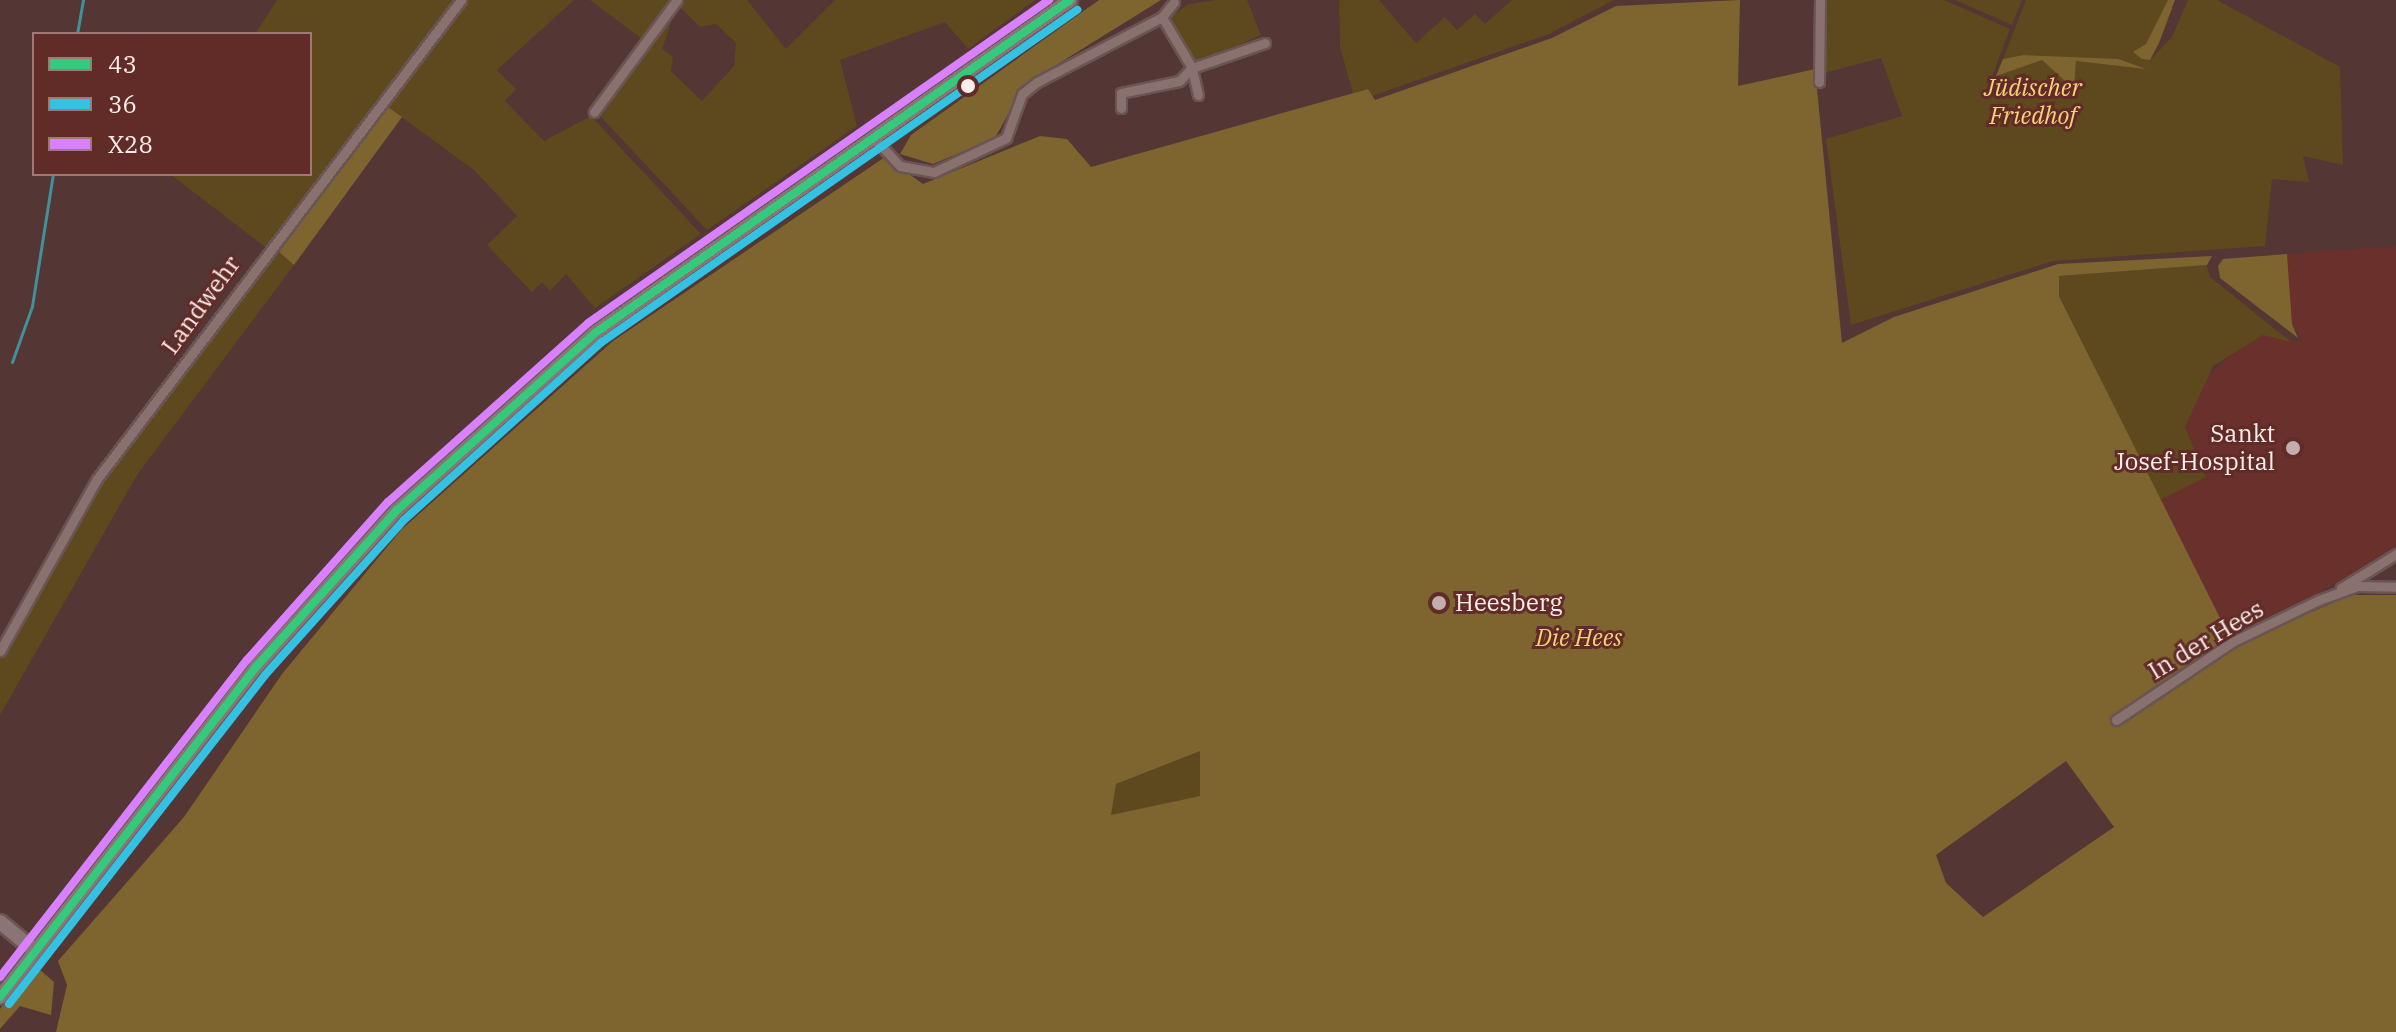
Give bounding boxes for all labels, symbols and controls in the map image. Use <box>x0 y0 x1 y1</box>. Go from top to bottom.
legend <box>32 32 312 176</box>
text: 43 <box>108 48 137 80</box>
park label: Jüdischer Friedhof <box>1984 74 2082 130</box>
unlabelled marker <box>960 78 976 94</box>
text: 36 <box>108 88 137 120</box>
text: X28 <box>108 128 153 160</box>
street label: Landwehr <box>156 250 246 360</box>
place label: Sankt Josef-Hospital <box>2114 420 2275 476</box>
marker: Sankt Josef-Hospital <box>2282 437 2304 459</box>
place label: Heesberg <box>1455 589 1562 617</box>
marker: Heesberg <box>1430 594 1448 612</box>
street label: In der Hees <box>2143 594 2269 686</box>
park label: Die Hees <box>1536 624 1622 652</box>

